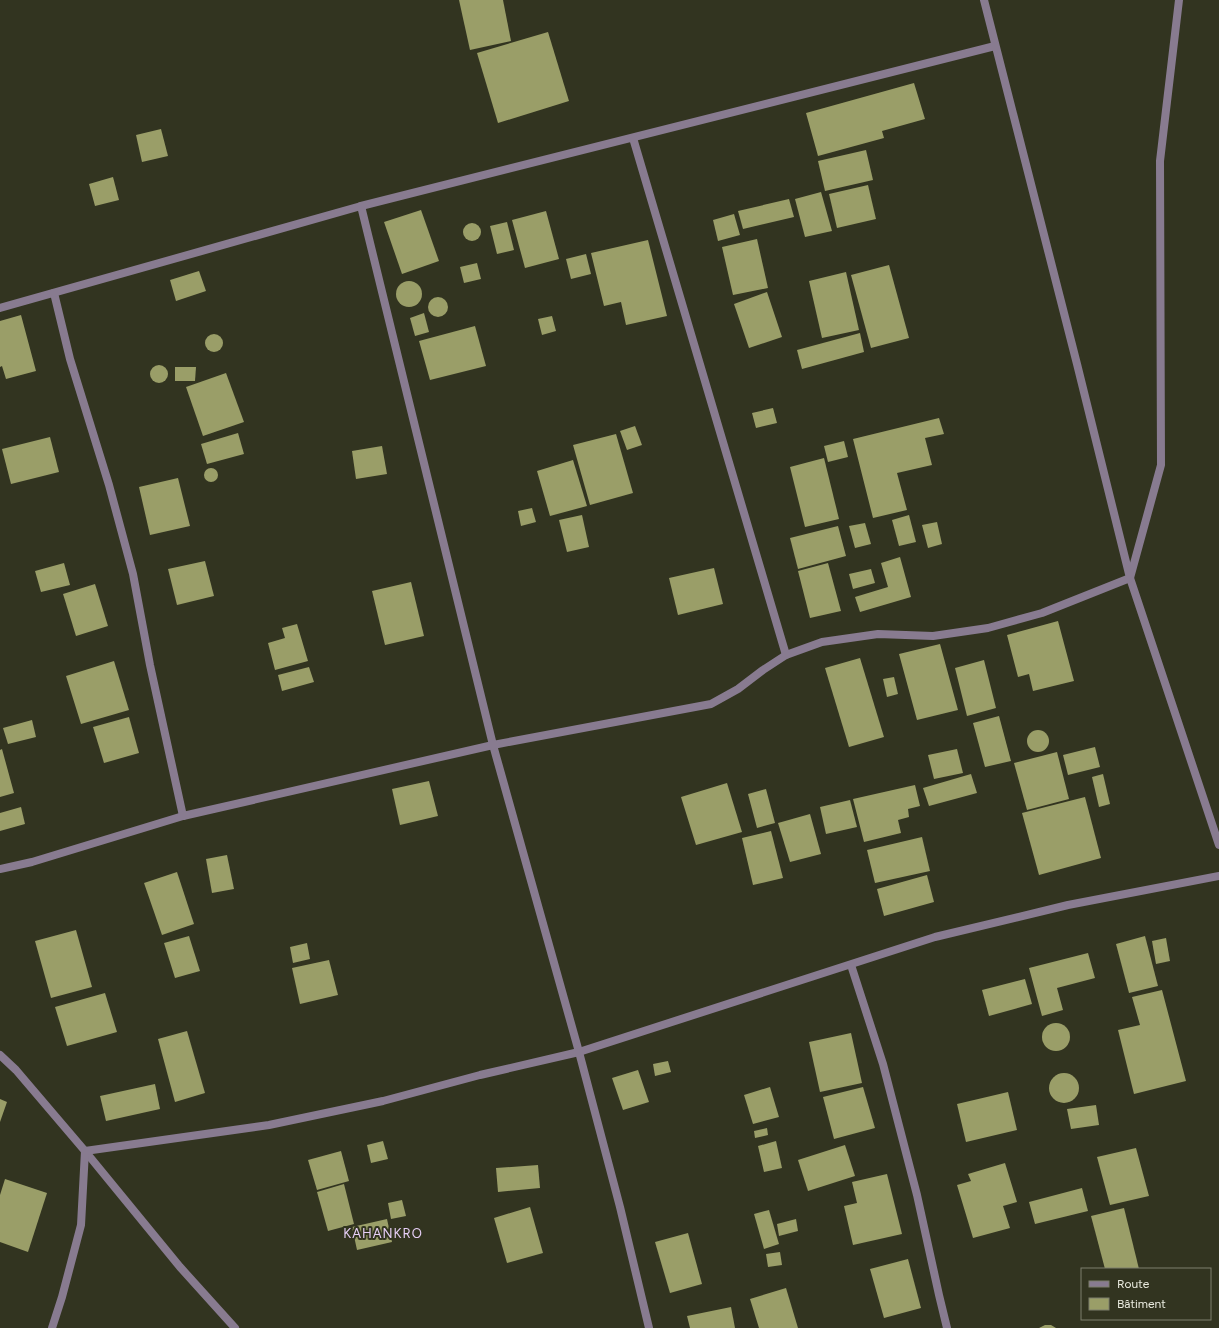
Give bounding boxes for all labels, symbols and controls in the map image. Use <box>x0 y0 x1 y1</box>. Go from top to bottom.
district label: KAHANKRO <box>343 1226 423 1241</box>
legend <box>1081 1268 1211 1320</box>
text: Route <box>1117 1277 1150 1291</box>
text: Bâtiment <box>1117 1297 1166 1311</box>

